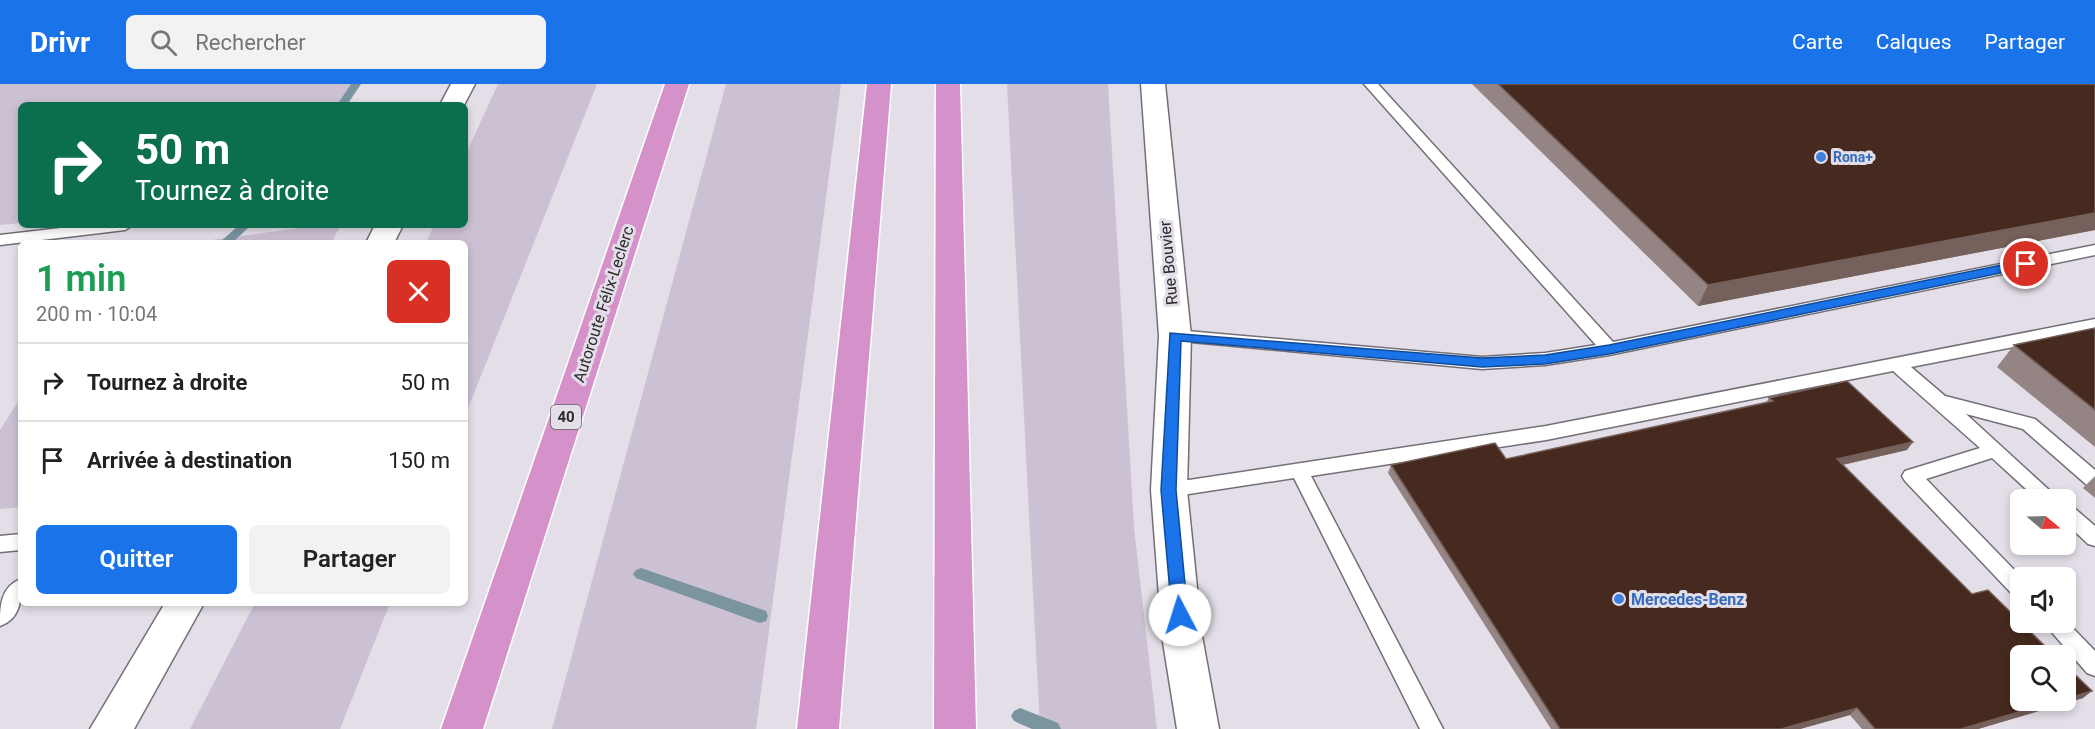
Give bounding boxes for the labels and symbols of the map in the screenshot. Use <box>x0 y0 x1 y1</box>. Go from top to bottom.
place label: Rona+ <box>1833 149 1873 165</box>
marker: Rona+ <box>1814 150 1828 164</box>
street label: Rue Bouvier <box>1155 219 1182 306</box>
street label: Autoroute Félix-Leclerc <box>569 224 638 385</box>
pin <box>2000 238 2051 289</box>
road number: 40 <box>551 405 581 429</box>
north arrow <box>2010 489 2076 555</box>
position arrow <box>1148 583 1212 647</box>
place label: Mercedes-Benz <box>1631 590 1744 609</box>
marker: Mercedes-Benz <box>1612 592 1626 606</box>

